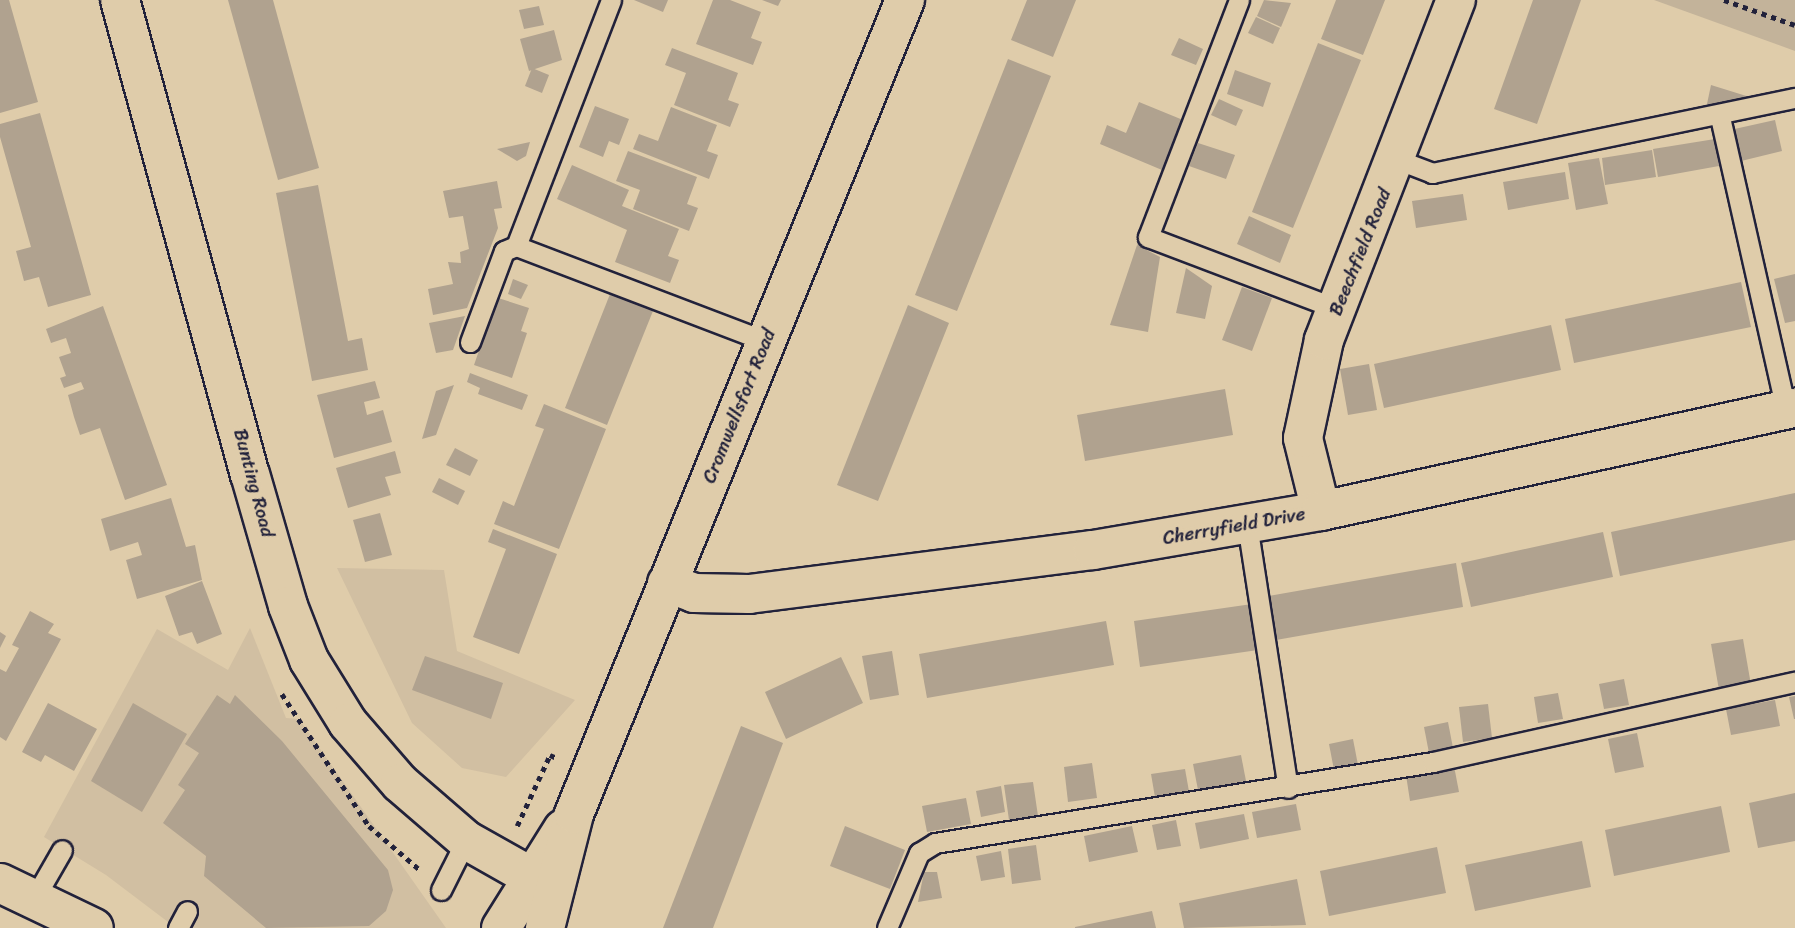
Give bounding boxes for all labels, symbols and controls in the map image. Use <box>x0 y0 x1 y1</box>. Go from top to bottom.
street label: Beechfield Road <box>1324 185 1396 319</box>
street label: Cromwellsfort Road <box>698 326 780 486</box>
street label: Bunting Road <box>229 426 279 540</box>
street label: Cherryfield Drive <box>1161 502 1307 550</box>

